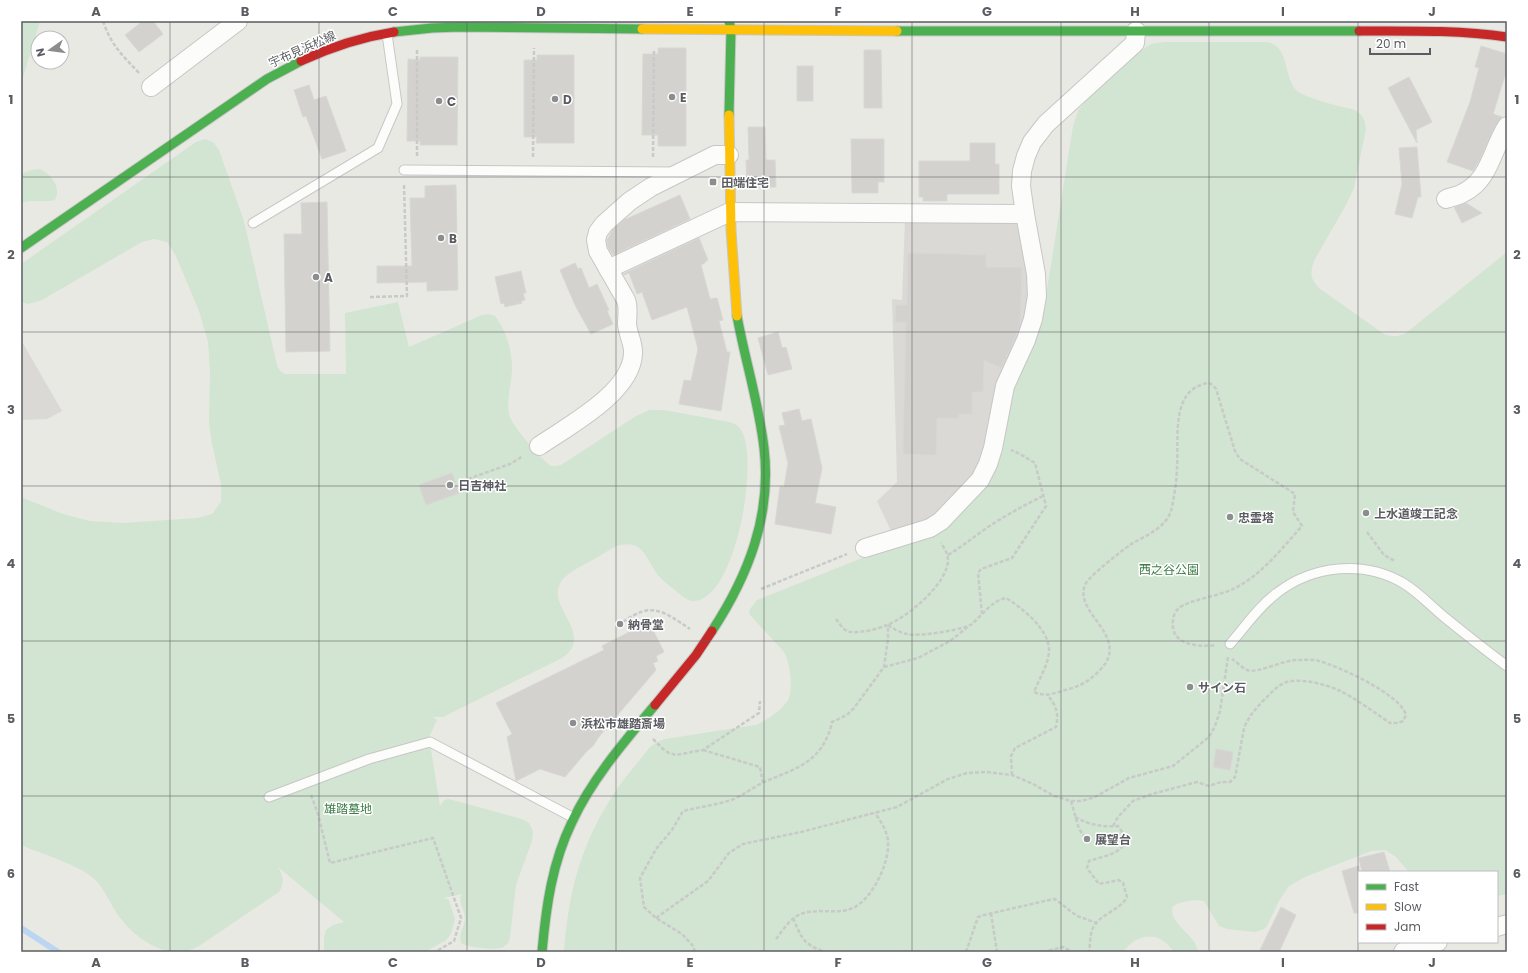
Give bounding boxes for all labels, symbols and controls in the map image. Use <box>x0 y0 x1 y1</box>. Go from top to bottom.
text: A <box>91 2 101 21</box>
text: B <box>241 2 250 21</box>
text: C <box>388 2 398 21</box>
text: D <box>536 2 546 21</box>
text: E <box>686 2 694 21</box>
text: F <box>834 2 842 21</box>
text: G <box>982 2 992 21</box>
text: H <box>1130 2 1140 21</box>
text: I <box>1281 2 1285 21</box>
text: J <box>1428 2 1436 21</box>
street label: 宇布見浜松線 <box>266 27 338 71</box>
north arrow <box>30 30 70 70</box>
scale bar <box>1370 30 1430 56</box>
text: 20 m <box>1376 35 1406 52</box>
text: N <box>32 46 49 58</box>
place label: E <box>680 89 687 106</box>
text: 1 <box>9 90 13 109</box>
text: 1 <box>1515 90 1519 109</box>
place label: D <box>563 91 572 108</box>
marker: E <box>667 92 677 102</box>
place label: C <box>447 93 456 110</box>
marker: D <box>550 94 560 104</box>
marker: C <box>434 96 444 106</box>
place label: 田端住宅 <box>721 174 769 191</box>
marker: 田端住宅 <box>708 177 718 187</box>
place label: B <box>449 230 457 247</box>
marker: B <box>436 233 446 243</box>
text: 2 <box>7 245 15 264</box>
text: 2 <box>1513 245 1521 264</box>
place label: A <box>324 269 333 286</box>
marker: A <box>311 272 321 282</box>
text: 3 <box>7 400 15 419</box>
text: 3 <box>1513 400 1521 419</box>
place label: 日吉神社 <box>458 477 506 494</box>
marker: 日吉神社 <box>445 480 455 490</box>
place label: 上水道竣工記念 <box>1374 505 1458 522</box>
marker: 上水道竣工記念 <box>1361 508 1371 518</box>
place label: 忠霊塔 <box>1238 509 1274 526</box>
marker: 忠霊塔 <box>1225 512 1235 522</box>
text: 4 <box>7 554 16 573</box>
text: 4 <box>1513 554 1522 573</box>
park label: 西之谷公園 <box>1139 561 1199 578</box>
place label: 納骨堂 <box>628 616 664 633</box>
marker: 納骨堂 <box>615 619 625 629</box>
place label: サイン石 <box>1198 679 1246 696</box>
marker: サイン石 <box>1185 682 1195 692</box>
text: 5 <box>7 709 15 728</box>
text: 5 <box>1513 709 1521 728</box>
place label: 浜松市雄踏斎場 <box>581 715 665 732</box>
marker: 浜松市雄踏斎場 <box>568 718 578 728</box>
park label: 雄踏墓地 <box>324 800 372 817</box>
place label: 展望台 <box>1095 831 1131 848</box>
marker: 展望台 <box>1082 834 1092 844</box>
text: 6 <box>7 864 15 883</box>
text: 6 <box>1513 864 1521 883</box>
legend <box>1358 871 1498 943</box>
text: Fast <box>1394 878 1419 895</box>
text: Slow <box>1394 898 1422 915</box>
text: Jam <box>1394 918 1421 935</box>
text: A <box>91 953 101 972</box>
text: B <box>241 953 250 972</box>
text: C <box>388 953 398 972</box>
text: D <box>536 953 546 972</box>
text: E <box>686 953 694 972</box>
text: F <box>834 953 842 972</box>
text: G <box>982 953 992 972</box>
text: H <box>1130 953 1140 972</box>
text: I <box>1281 953 1285 972</box>
text: J <box>1428 953 1436 972</box>

